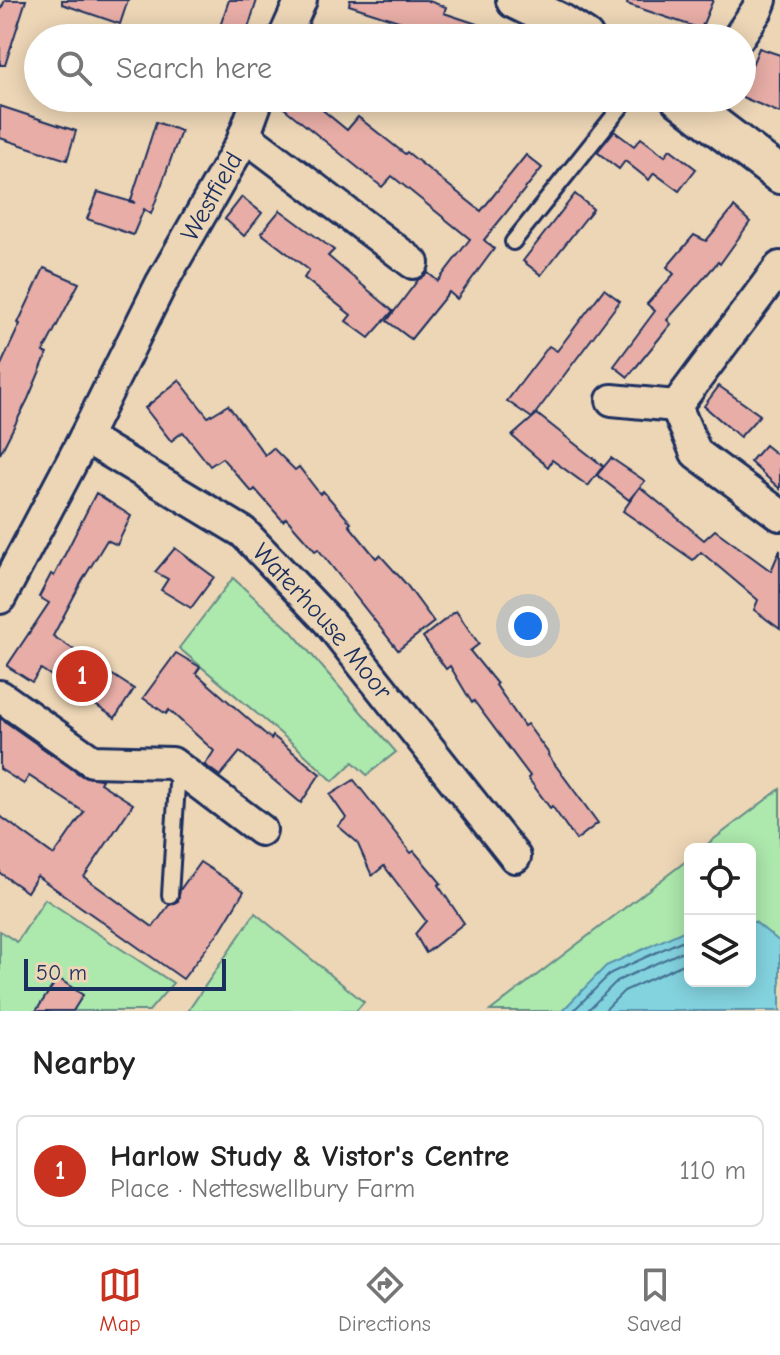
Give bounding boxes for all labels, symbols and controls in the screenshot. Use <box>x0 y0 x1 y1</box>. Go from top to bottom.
search box <box>24 24 756 112</box>
icon: search <box>52 46 96 90</box>
text: Search here <box>116 51 272 86</box>
street label: Westfield <box>175 147 249 247</box>
street label: Waterhouse Moor <box>246 537 399 706</box>
your location <box>508 606 548 646</box>
pin: 1 <box>56 646 108 706</box>
map controls <box>684 843 756 987</box>
button: locate <box>684 843 756 915</box>
button: layers <box>684 915 756 987</box>
scale bar <box>24 955 226 991</box>
text: 50 m <box>36 960 87 986</box>
text: Nearby <box>32 1043 135 1083</box>
text: Harlow Study & Vistor's Centre <box>110 1139 509 1174</box>
text: 1 <box>55 1156 65 1186</box>
text: 110 m <box>679 1156 746 1186</box>
text: Place · Netteswellbury Farm <box>110 1174 415 1204</box>
tab: Map <box>98 1263 142 1337</box>
tab: Directions <box>338 1263 431 1337</box>
tab: Saved <box>627 1263 682 1337</box>

